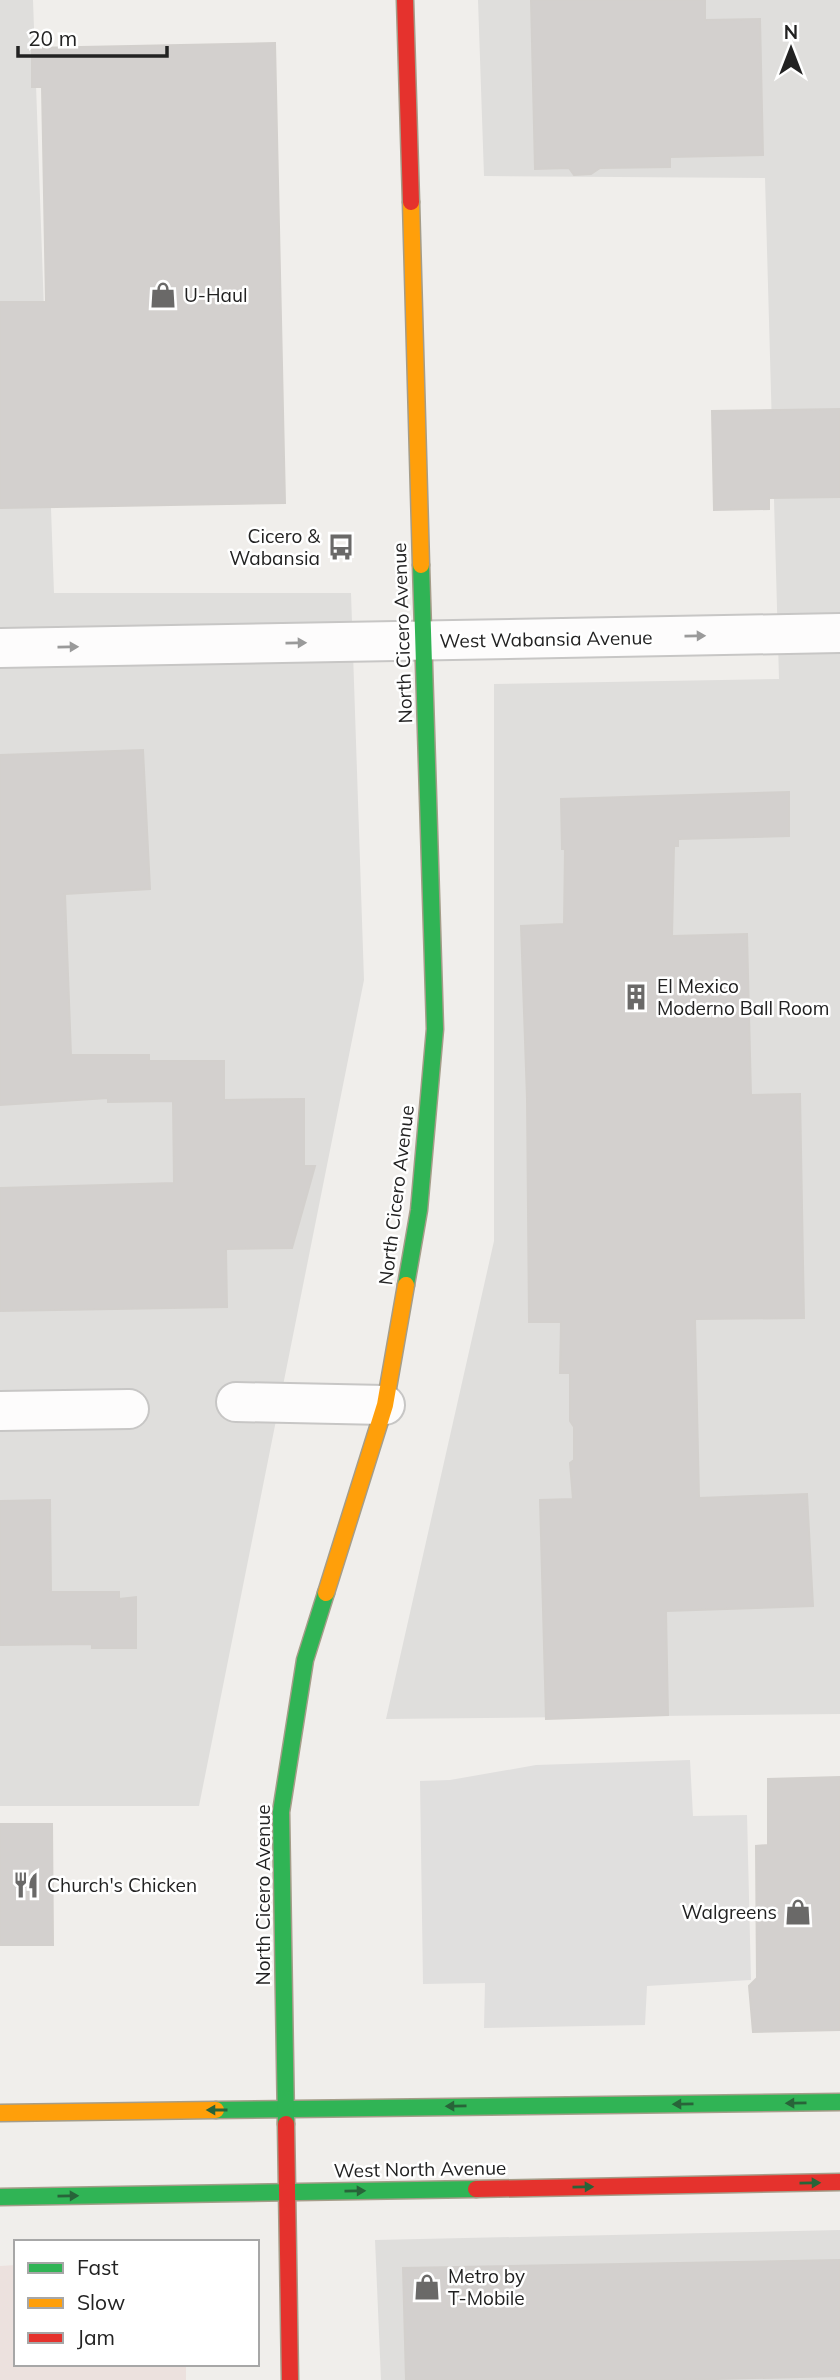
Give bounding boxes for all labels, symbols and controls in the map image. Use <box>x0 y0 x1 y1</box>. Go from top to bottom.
scale bar <box>18 14 166 58</box>
north arrow <box>756 14 826 84</box>
text: N <box>784 20 798 44</box>
text: 20 m <box>28 25 77 51</box>
shop icon: U-Haul <box>148 280 178 310</box>
place label: U-Haul <box>184 283 247 307</box>
place label: Cicero & Wabansia <box>229 524 321 570</box>
bus stop icon: Cicero & Wabansia <box>326 532 356 562</box>
street label: North Cicero Avenue <box>387 542 417 724</box>
street label: West Wabansia Avenue <box>439 625 653 653</box>
one-way arrow <box>684 630 706 642</box>
one-way arrow <box>285 637 307 649</box>
one-way arrow <box>57 641 79 653</box>
place label: El Mexico Moderno Ball Room <box>657 974 829 1020</box>
building icon: El Mexico Moderno Ball Room <box>621 982 651 1012</box>
street label: North Cicero Avenue <box>373 1104 419 1286</box>
street label: North Cicero Avenue <box>251 1804 275 1986</box>
restaurant icon: Church's Chicken <box>11 1870 41 1900</box>
place label: Church's Chicken <box>47 1873 197 1897</box>
shop icon: Walgreens <box>783 1897 813 1927</box>
place label: Walgreens <box>682 1900 777 1924</box>
one-way arrow <box>784 2097 806 2108</box>
one-way arrow <box>672 2098 694 2110</box>
one-way arrow <box>444 2100 466 2112</box>
one-way arrow <box>206 2104 228 2116</box>
street label: West North Avenue <box>333 2155 507 2183</box>
one-way arrow <box>799 2177 821 2189</box>
one-way arrow <box>572 2181 594 2193</box>
one-way arrow <box>344 2185 366 2197</box>
one-way arrow <box>57 2190 79 2202</box>
legend <box>14 2240 259 2366</box>
text: Fast <box>77 2254 119 2280</box>
place label: Metro by T-Mobile <box>448 2264 525 2310</box>
shop icon: Metro by T-Mobile <box>412 2272 442 2302</box>
text: Slow <box>77 2289 125 2315</box>
text: Jam <box>77 2324 115 2350</box>

